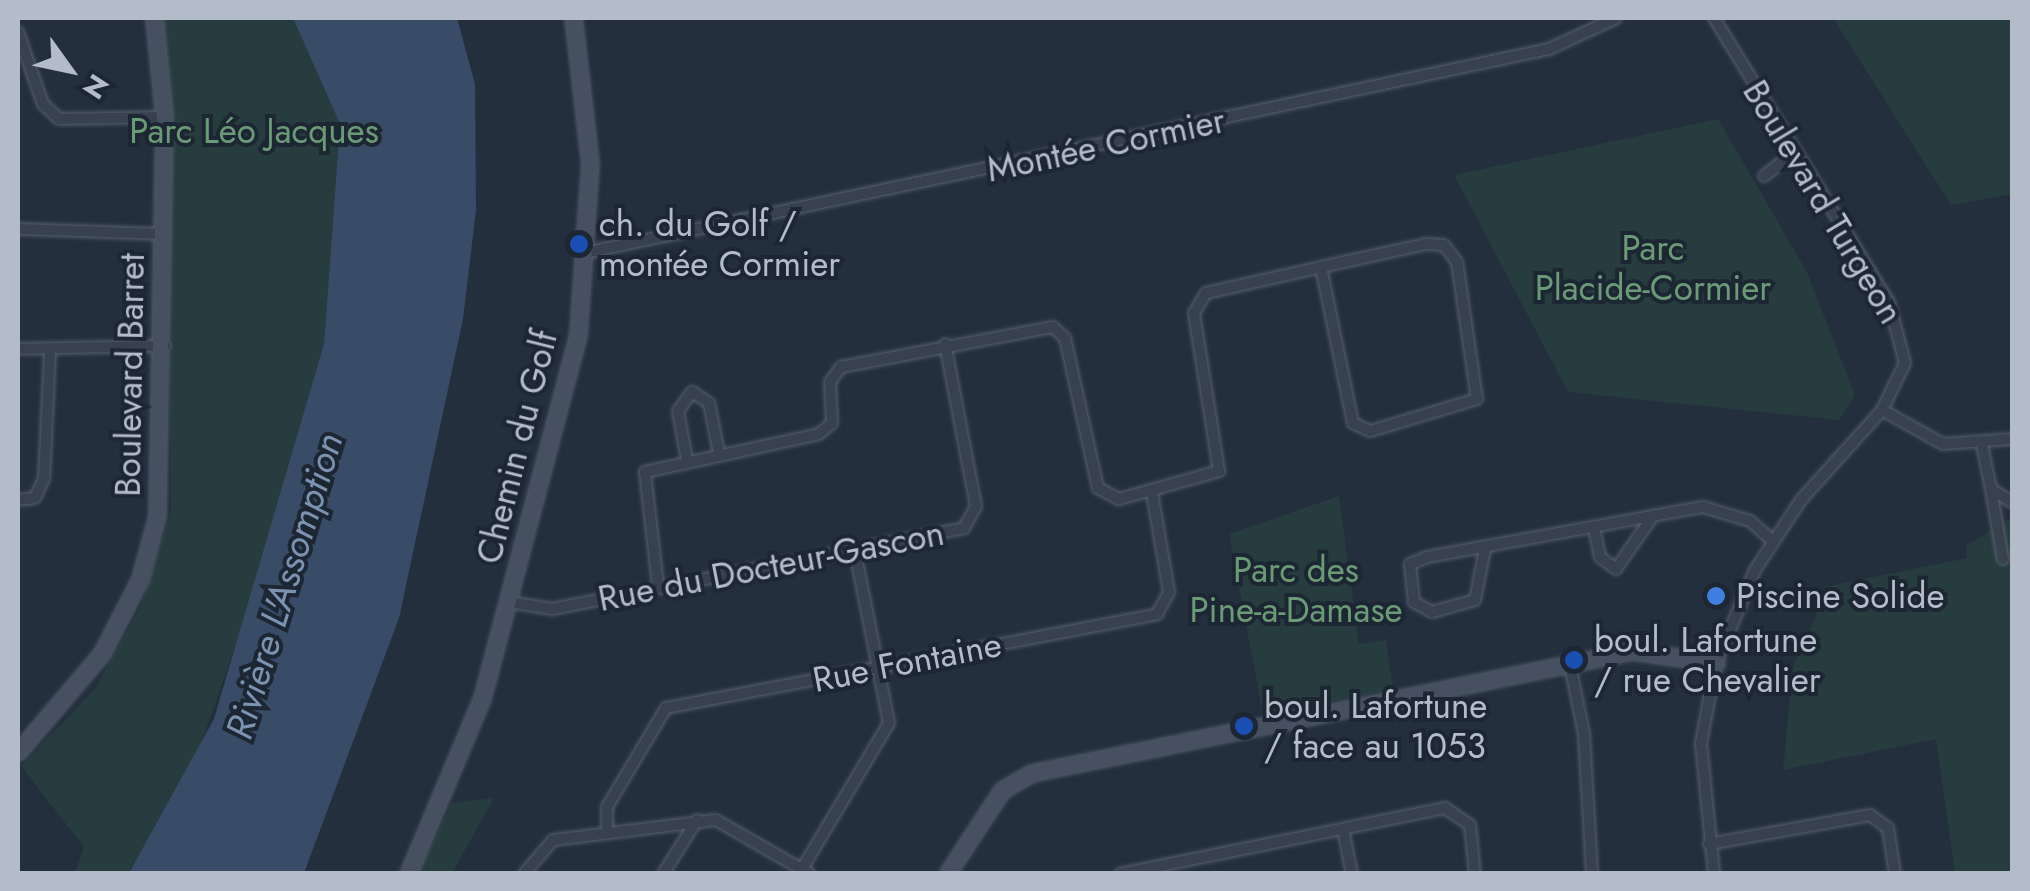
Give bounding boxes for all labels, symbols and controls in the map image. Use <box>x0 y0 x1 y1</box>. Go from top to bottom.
north arrow <box>20 20 120 120</box>
text: N <box>72 66 119 107</box>
street label: Boulevard Turgeon <box>1734 73 1912 331</box>
street label: Montée Cormier <box>983 99 1229 191</box>
park label: Parc Léo Jacques <box>129 110 379 152</box>
place label: ch. du Golf / montée Cormier <box>599 203 840 285</box>
park label: Parc Placide-Cormier <box>1535 227 1771 309</box>
marker: ch. du Golf / montée Cormier <box>568 233 590 255</box>
street label: Boulevard Barret <box>107 253 153 497</box>
street label: Chemin du Golf <box>468 326 566 568</box>
water label: Rivière L'Assomption <box>216 428 352 744</box>
street label: Rue du Docteur-Gascon <box>595 512 947 620</box>
park label: Parc des Pine-a-Damase <box>1189 549 1403 631</box>
place label: Piscine Solide <box>1736 575 1945 617</box>
marker: Piscine Solide <box>1705 585 1727 607</box>
place label: boul. Lafortune / rue Chevalier <box>1594 619 1821 701</box>
street label: Rue Fontaine <box>809 623 1005 701</box>
marker: boul. Lafortune / rue Chevalier <box>1563 649 1585 671</box>
place label: boul. Lafortune / face au 1053 <box>1264 685 1487 767</box>
marker: boul. Lafortune / face au 1053 <box>1233 715 1255 737</box>

